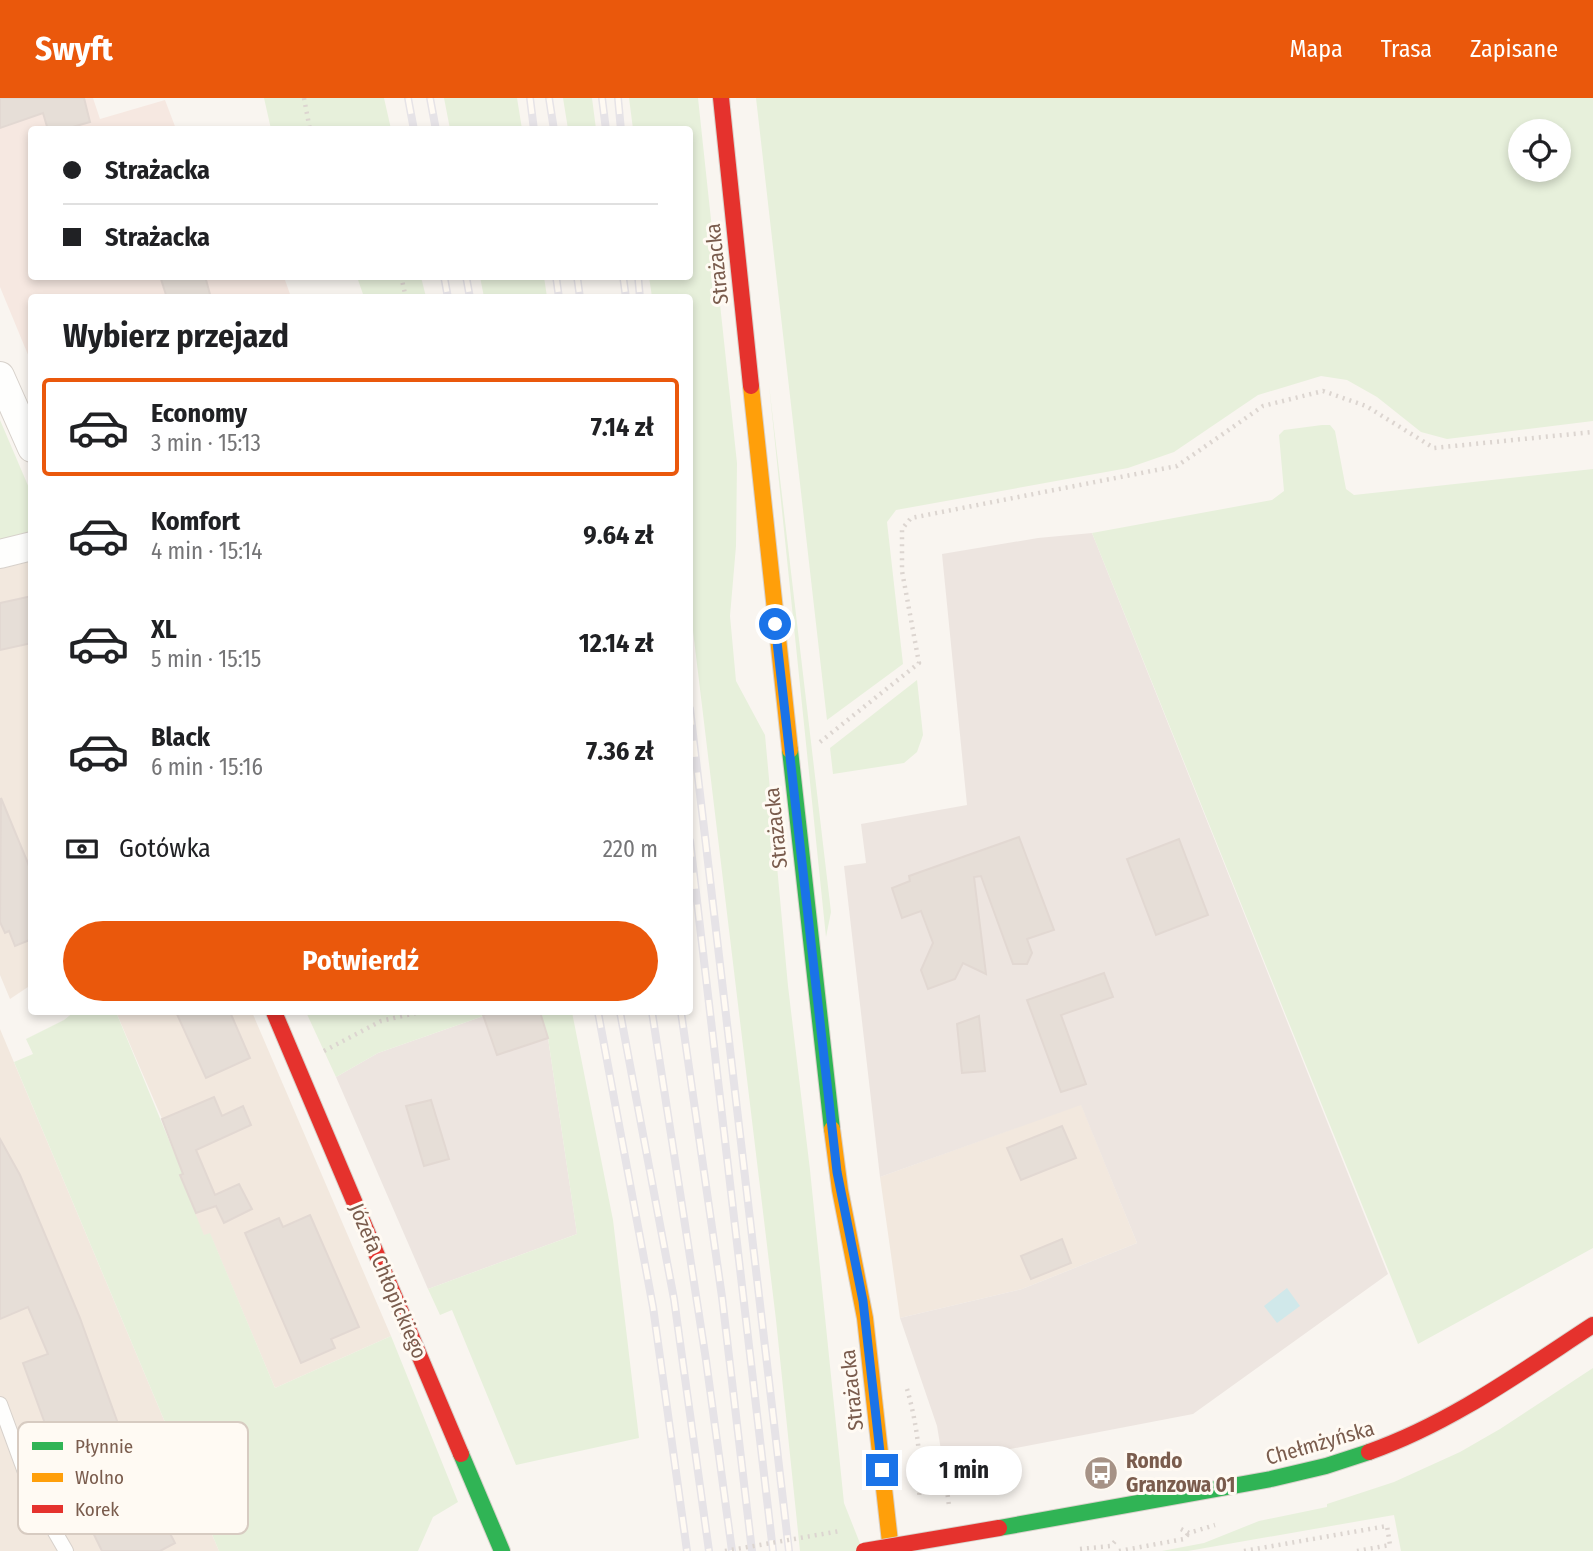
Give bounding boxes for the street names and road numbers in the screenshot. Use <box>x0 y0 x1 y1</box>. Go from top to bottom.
street label: Strażacka <box>700 222 734 306</box>
street label: Strażacka <box>759 786 793 870</box>
street label: Józefa Chłopickiego <box>344 1199 432 1363</box>
street label: Strażacka <box>835 1348 869 1432</box>
street label: Chełmżyńska <box>1263 1415 1377 1471</box>

